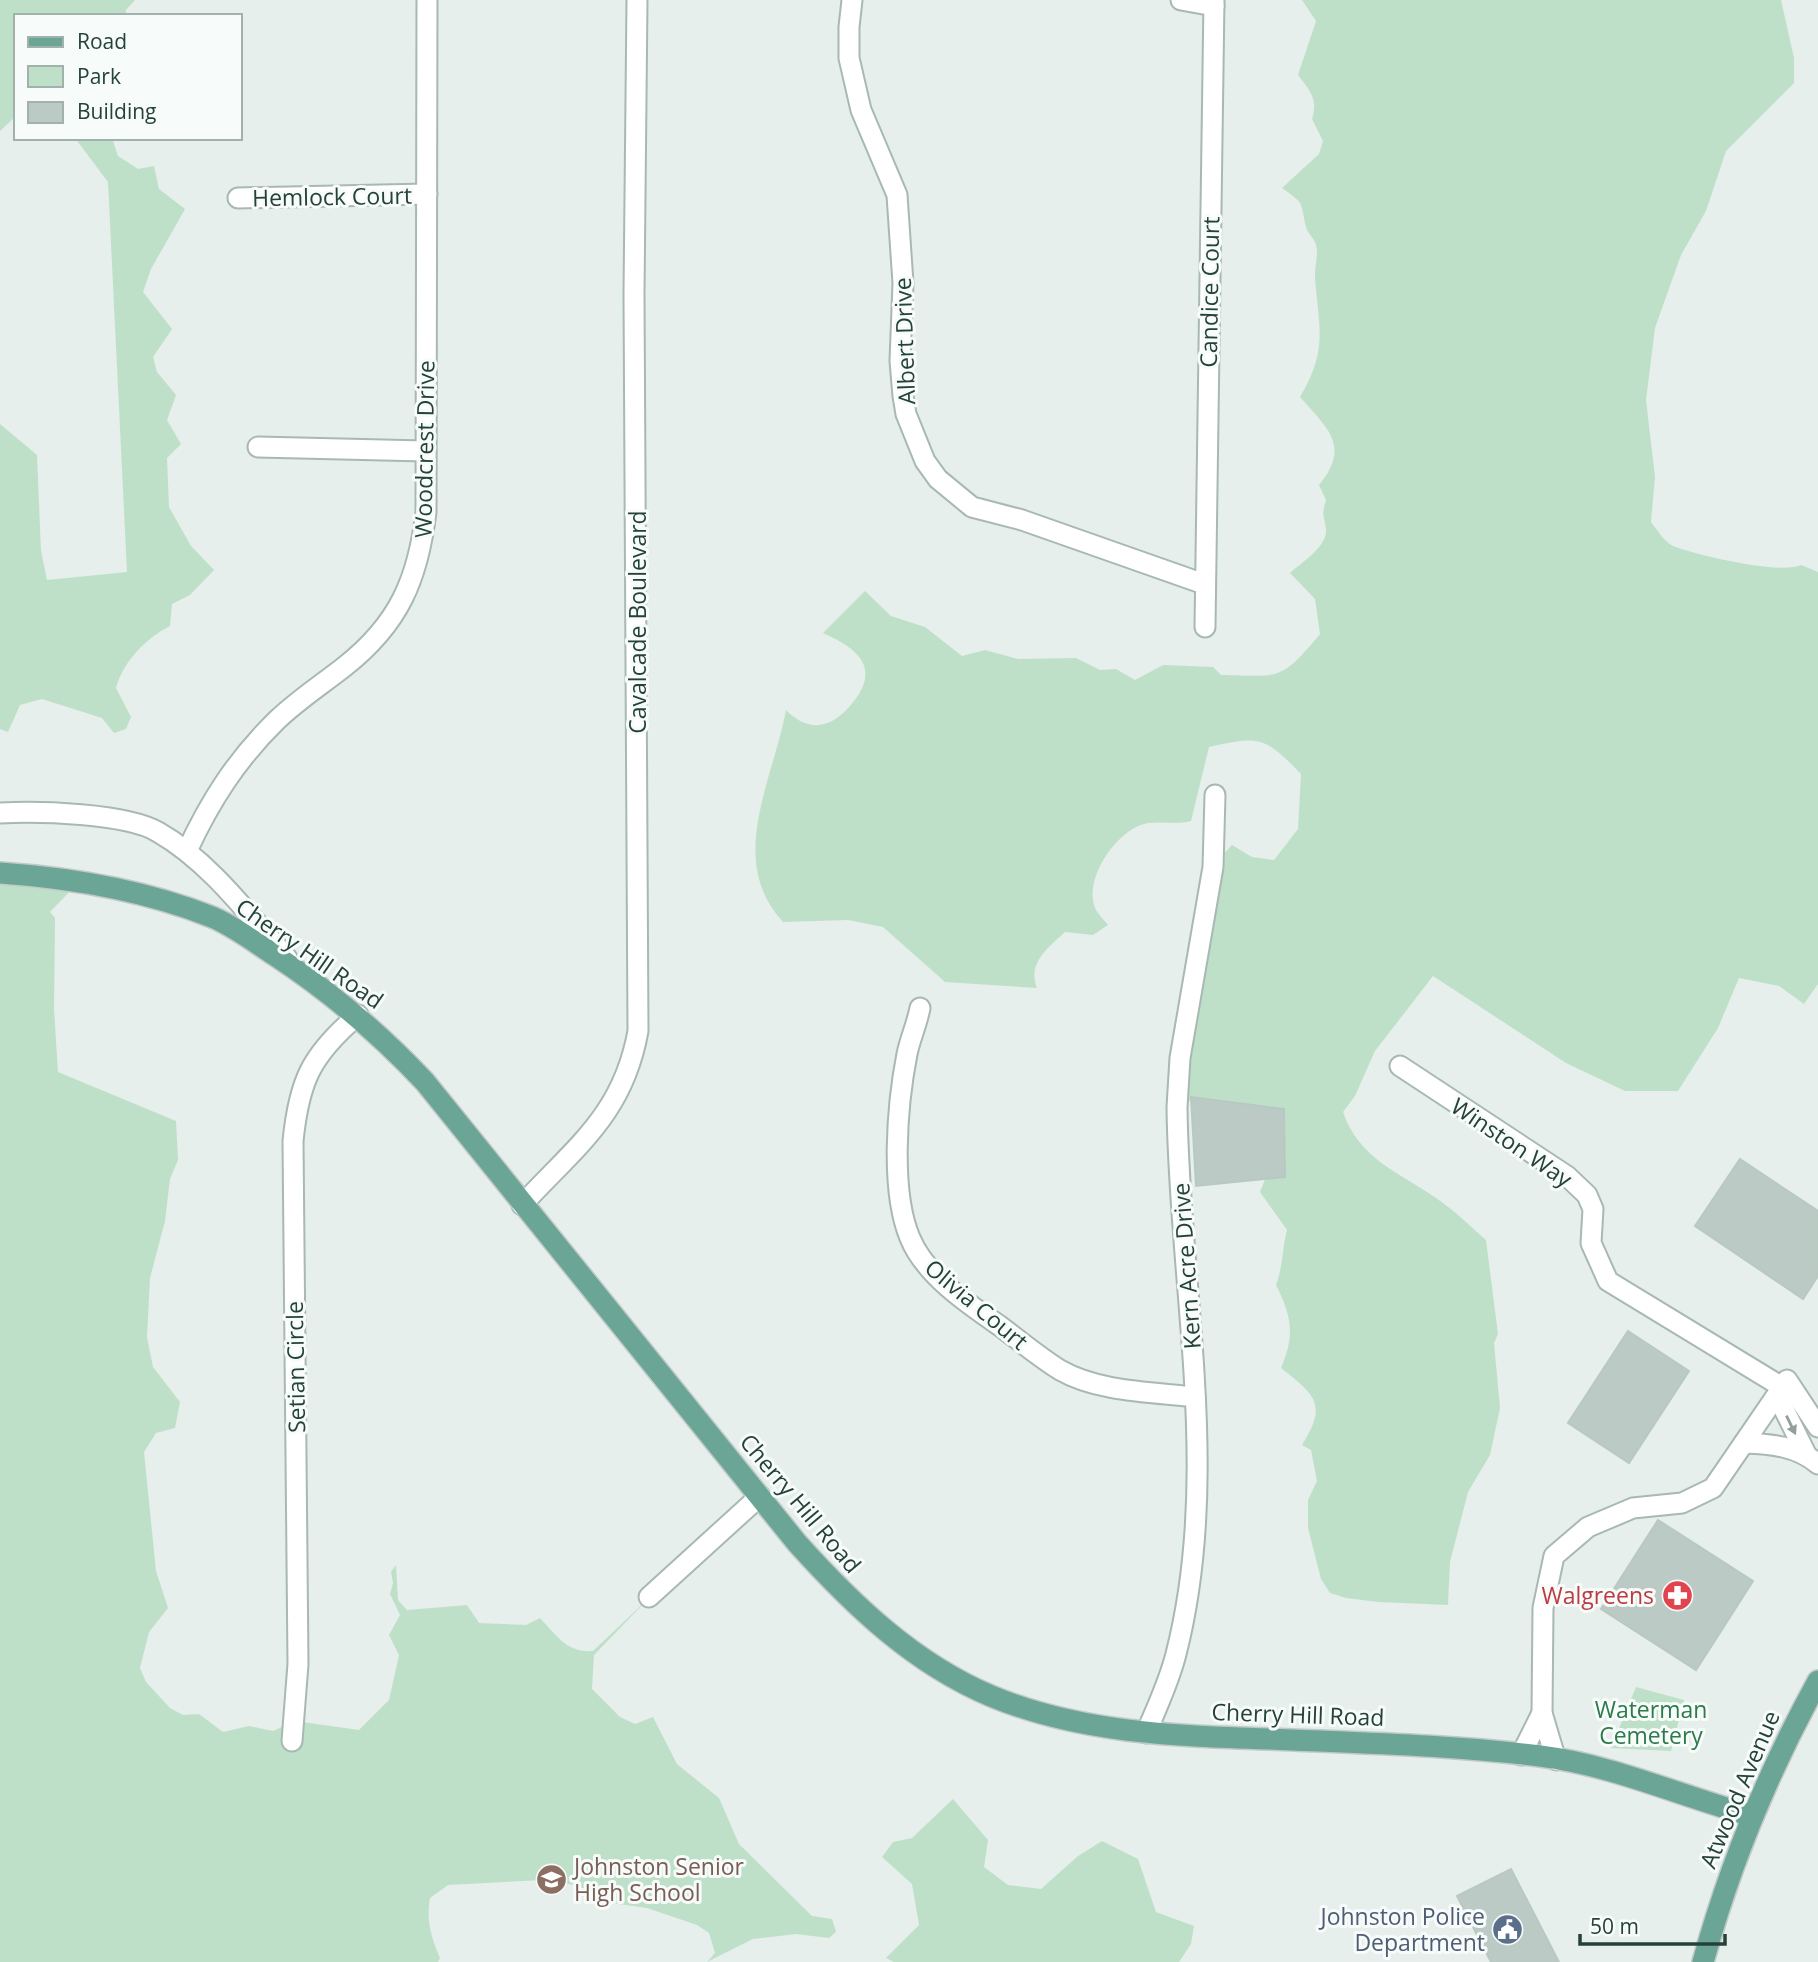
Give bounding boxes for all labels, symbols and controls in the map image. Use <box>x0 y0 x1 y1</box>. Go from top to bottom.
legend <box>14 14 242 140</box>
text: Road <box>77 27 127 55</box>
text: Park <box>77 62 121 90</box>
text: Building <box>77 97 156 125</box>
street label: Hemlock Court <box>252 179 412 213</box>
street label: Candice Court <box>1192 216 1226 368</box>
street label: Albert Drive <box>886 277 922 405</box>
street label: Woodcrest Drive <box>406 360 442 538</box>
street label: Cavalcade Boulevard <box>621 510 653 734</box>
street label: Cherry Hill Road <box>230 890 390 1016</box>
street label: Winston Way <box>1445 1090 1579 1195</box>
street label: Kern Acre Drive <box>1164 1182 1208 1350</box>
street label: Olivia Court <box>919 1251 1035 1357</box>
street label: Setian Circle <box>278 1301 312 1433</box>
one-way arrow <box>1786 1415 1797 1435</box>
street label: Cherry Hill Road <box>733 1426 869 1580</box>
pharmacy icon: Walgreens <box>1660 1578 1694 1612</box>
place label: Walgreens <box>1541 1579 1654 1611</box>
park label: Waterman Cemetery <box>1595 1693 1707 1751</box>
street label: Cherry Hill Road <box>1211 1695 1385 1733</box>
street label: Atwood Avenue <box>1691 1705 1787 1873</box>
place label: Johnston Senior High School <box>572 1850 745 1908</box>
school or university icon: Johnston Senior High School <box>534 1862 568 1896</box>
place label: Johnston Police Department <box>1318 1900 1485 1958</box>
scale bar <box>1580 1902 1725 1946</box>
public building icon: Johnston Police Department <box>1491 1912 1525 1946</box>
text: 50 m <box>1590 1912 1639 1940</box>

